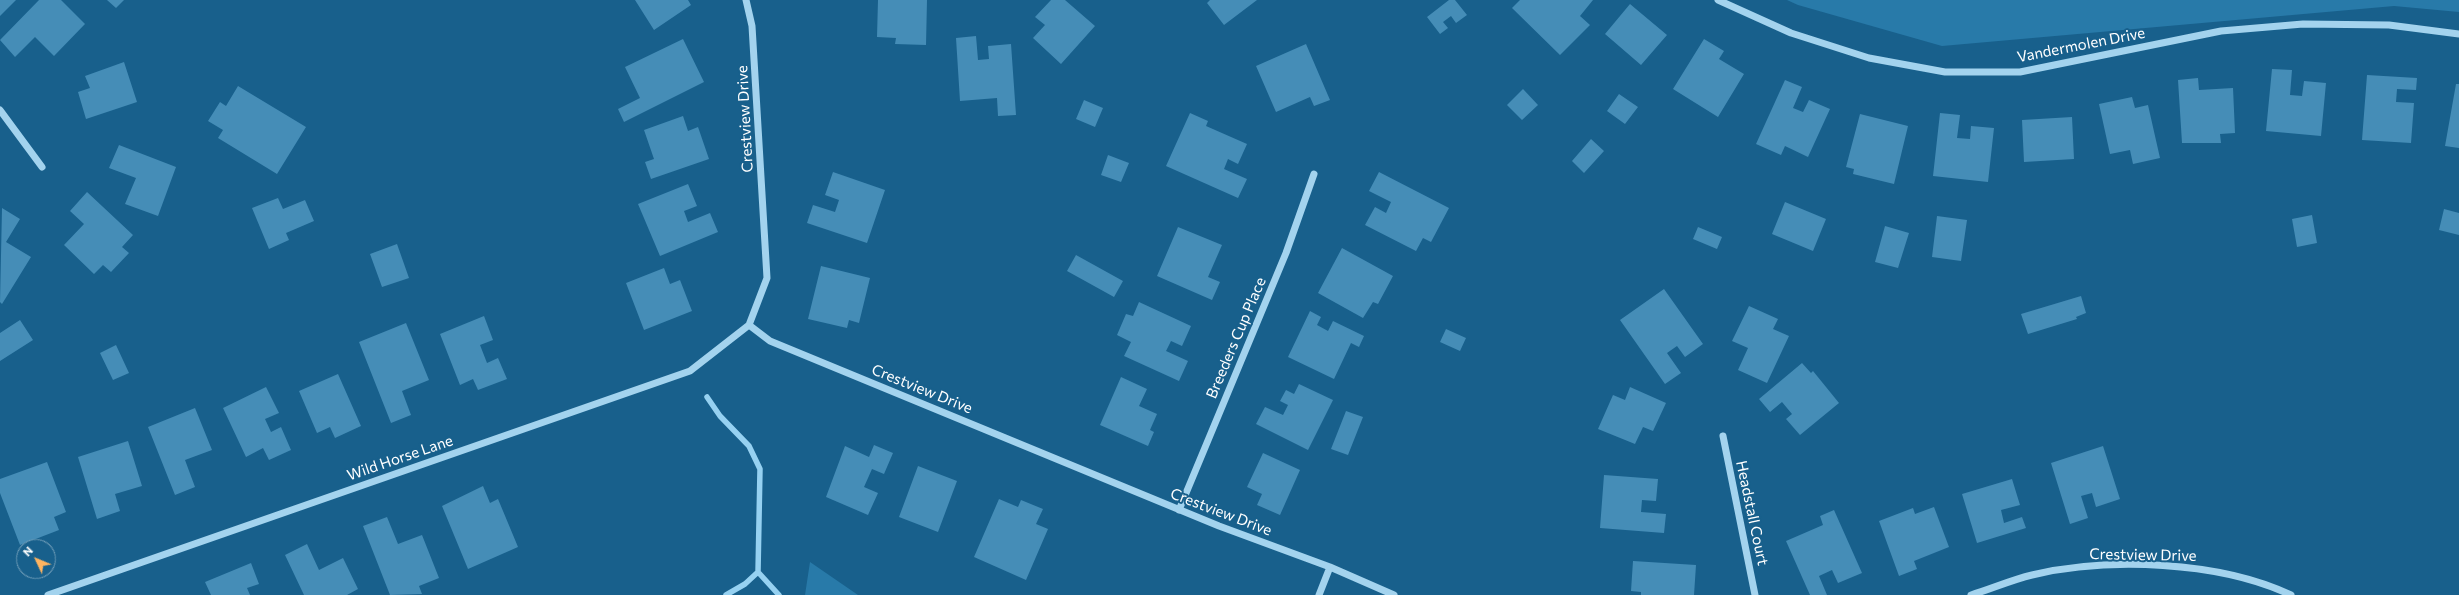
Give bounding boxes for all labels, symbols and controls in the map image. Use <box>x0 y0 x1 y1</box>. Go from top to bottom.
street label: Vandermolen Drive <box>2015 24 2147 66</box>
street label: Crestview Drive <box>733 65 757 173</box>
street label: Breeders Cup Place <box>1202 275 1270 401</box>
street label: Crestview Drive <box>869 361 975 417</box>
street label: Wild Horse Lane <box>345 431 455 485</box>
street label: Headstall Court <box>1732 459 1772 567</box>
street label: Crestview Drive <box>1168 484 1274 540</box>
north arrow <box>16 539 56 579</box>
text: N <box>20 544 35 559</box>
street label: Crestview Drive <box>2089 545 2197 565</box>

